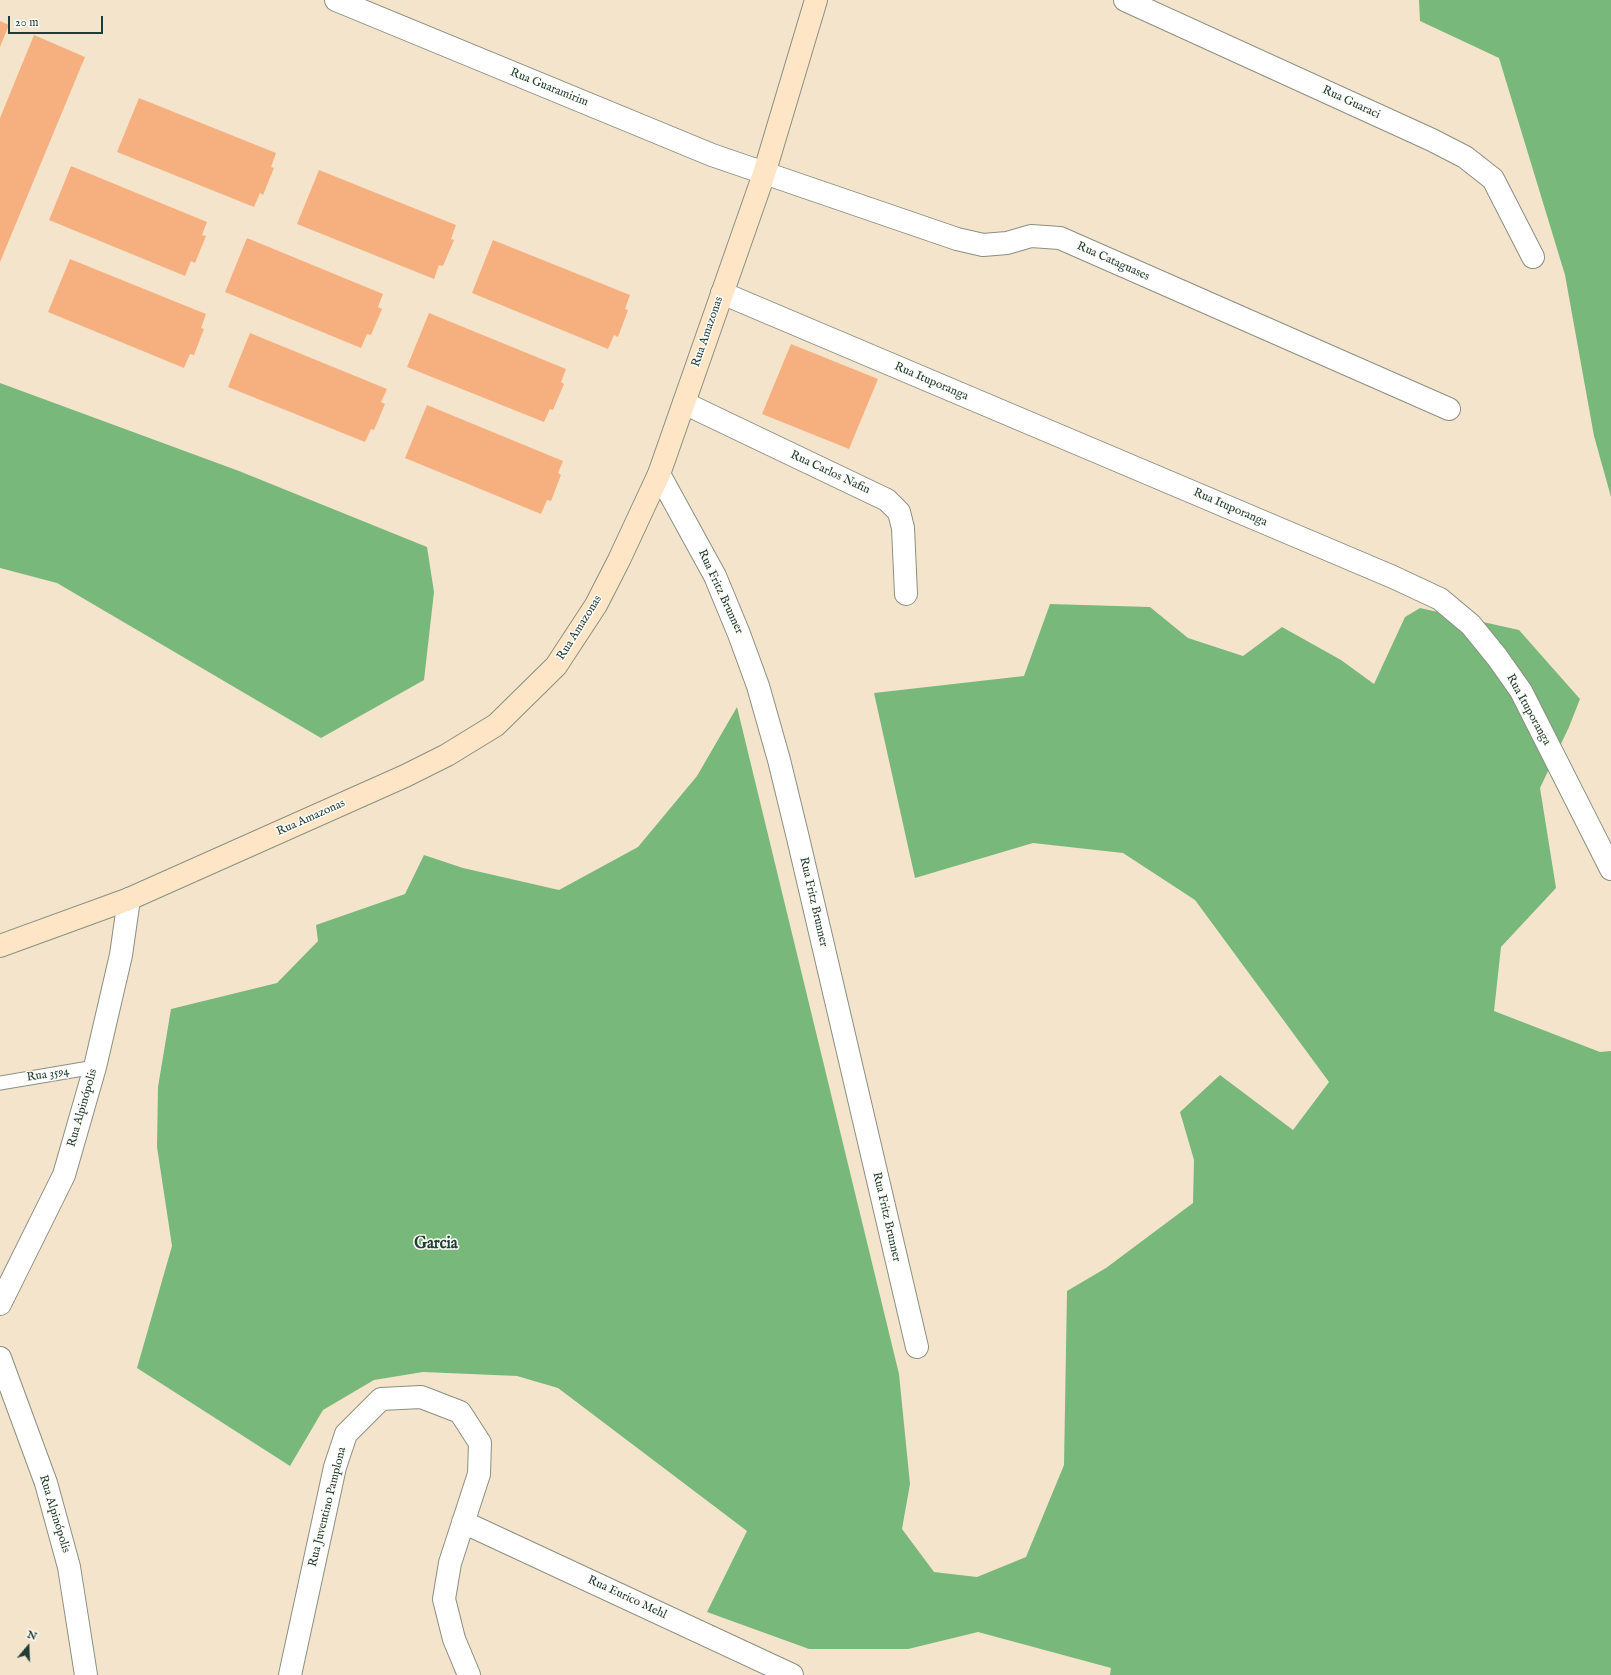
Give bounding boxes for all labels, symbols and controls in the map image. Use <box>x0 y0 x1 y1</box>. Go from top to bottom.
scale bar <box>10 8 105 34</box>
text: 20 m <box>15 15 38 30</box>
street label: Rua Guaramirim <box>508 66 590 110</box>
street label: Rua Guaraci <box>1320 83 1382 123</box>
street label: Rua Cataguases <box>1074 240 1152 284</box>
street label: Rua Amazonas <box>689 295 727 369</box>
street label: Rua Ituporanga <box>892 360 970 404</box>
street label: Rua Carlos Nafin <box>788 448 872 498</box>
street label: Rua Ituporanga <box>1191 486 1269 530</box>
street label: Rua Fritz Brunner <box>694 547 746 637</box>
street label: Rua Amazonas <box>554 593 606 663</box>
street label: Rua Ituporanga <box>1503 672 1553 748</box>
street label: Rua Amazonas <box>275 796 347 840</box>
street label: Rua Fritz Brunner <box>796 856 830 948</box>
street label: Rua 3594 <box>26 1065 70 1085</box>
street label: Rua Alpinópolis <box>65 1067 101 1149</box>
street label: Rua Fritz Brunner <box>869 1171 903 1263</box>
district label: Garcia <box>414 1235 458 1255</box>
street label: Rua Juventino Pamplona <box>306 1446 350 1568</box>
street label: Rua Alpinópolis <box>35 1473 73 1555</box>
street label: Rua Eurico Mehl <box>585 1573 669 1623</box>
north arrow <box>8 1627 48 1667</box>
text: N <box>25 1627 39 1644</box>

